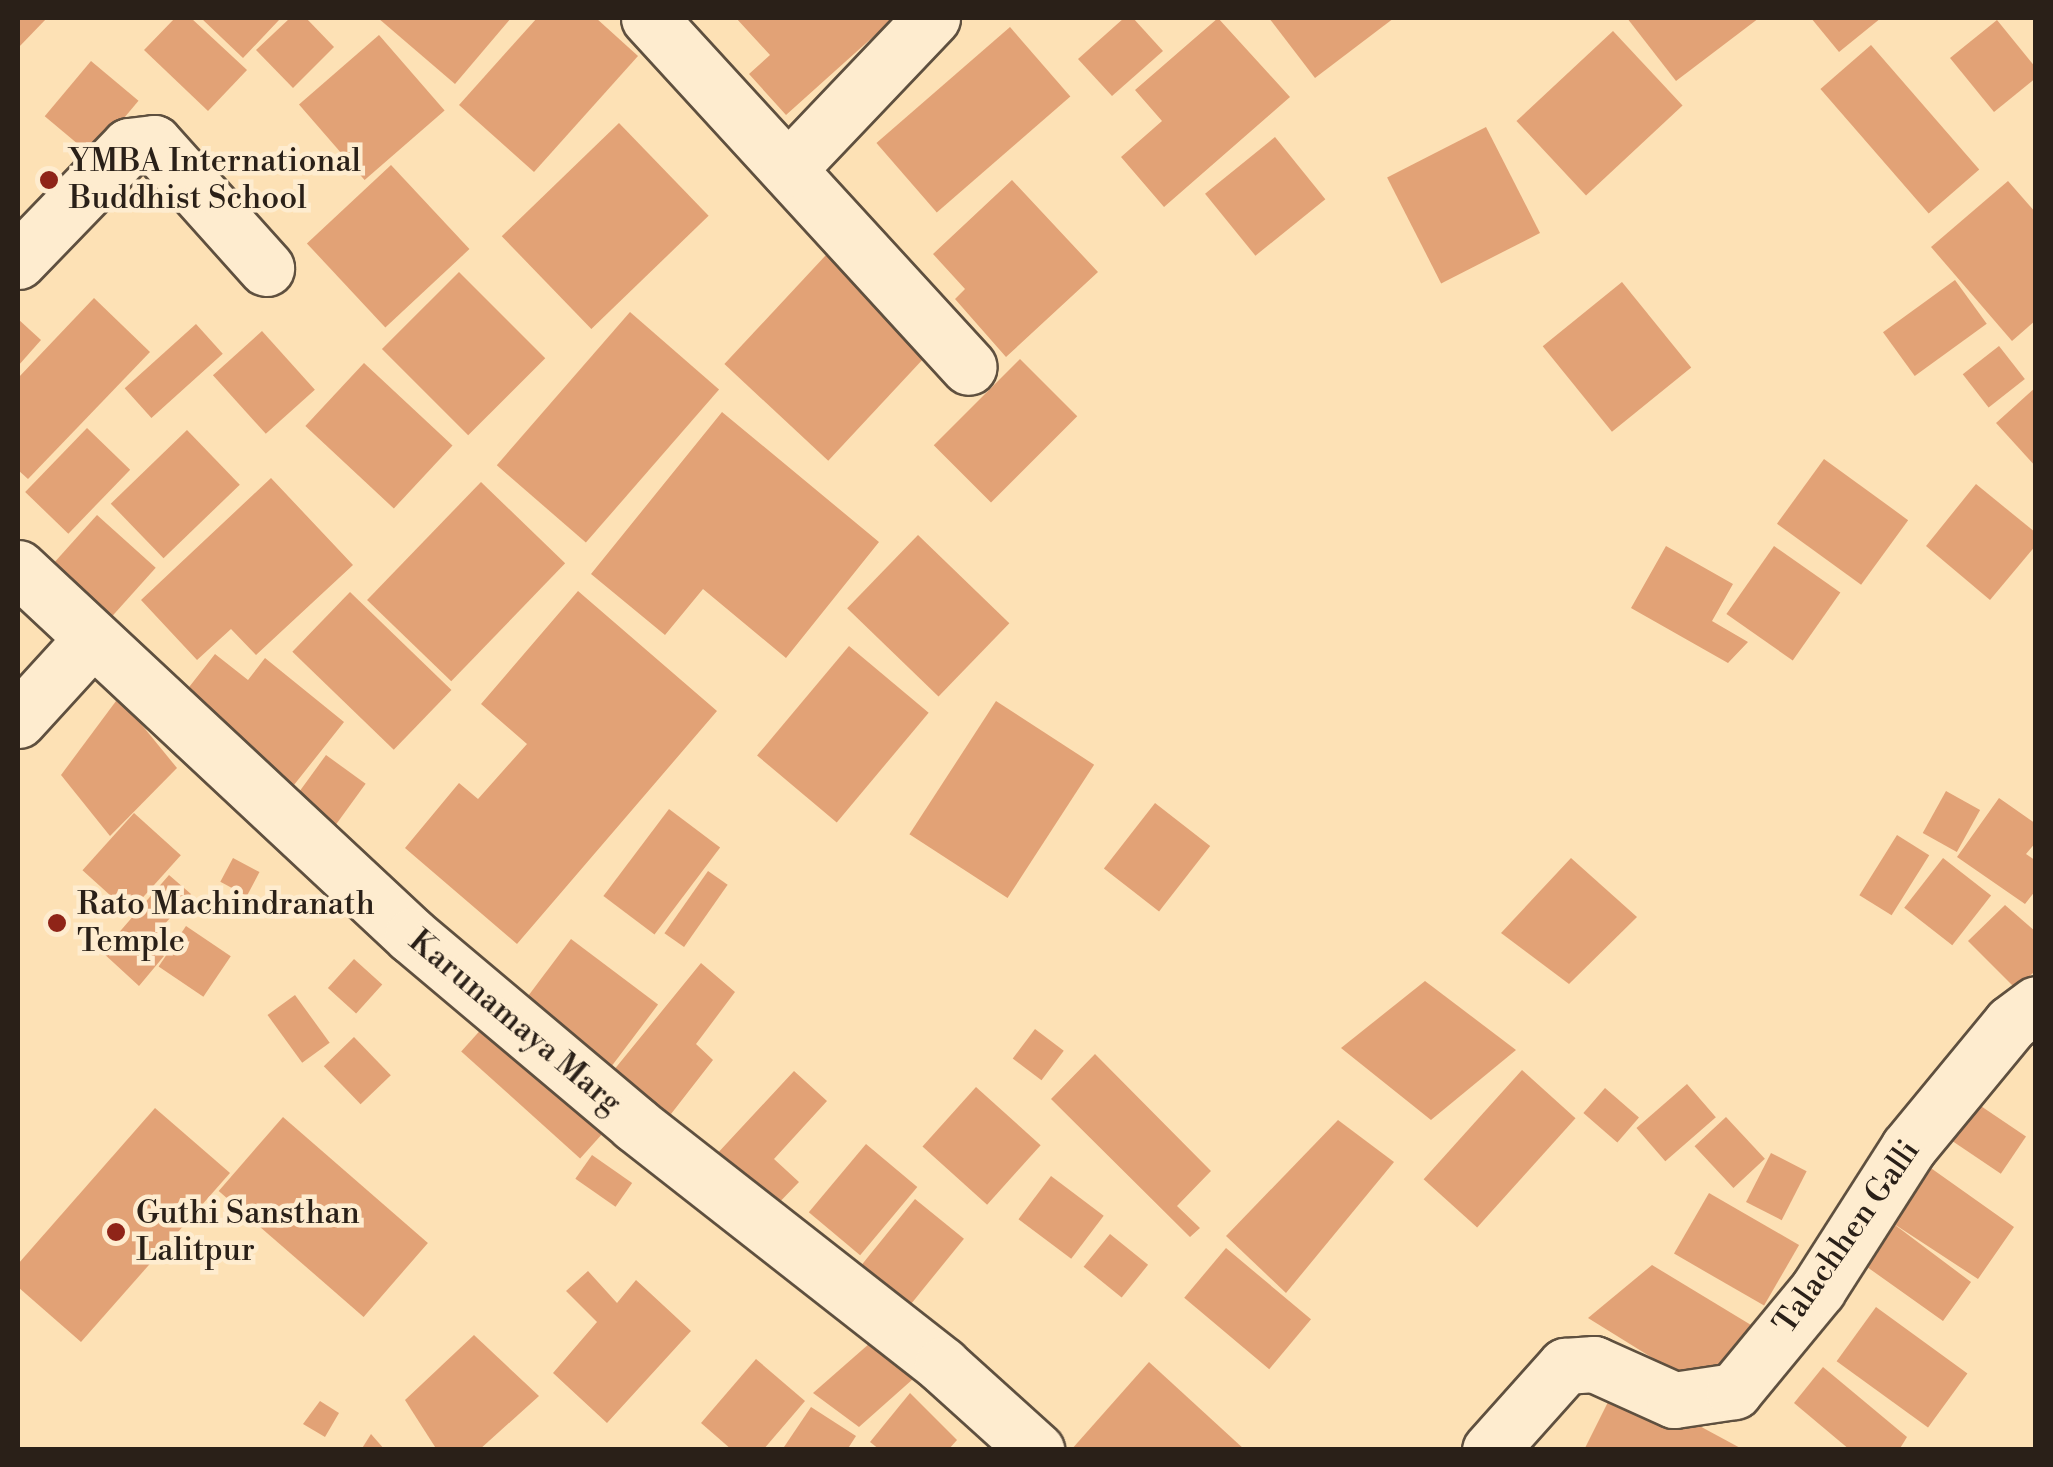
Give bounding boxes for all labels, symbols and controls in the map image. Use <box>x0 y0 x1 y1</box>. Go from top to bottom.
place label: YMBA International Buddhist School <box>69 143 361 218</box>
marker: YMBA International Buddhist School <box>38 169 60 191</box>
place label: Rato Machindranath Temple <box>77 886 375 961</box>
marker: Rato Machindranath Temple <box>46 912 68 934</box>
street label: Karunamaya Marg <box>401 922 629 1122</box>
street label: Talachhen Galli <box>1766 1133 1928 1341</box>
place label: Guthi Sansthan Lalitpur <box>136 1195 360 1270</box>
marker: Guthi Sansthan Lalitpur <box>105 1221 127 1243</box>

